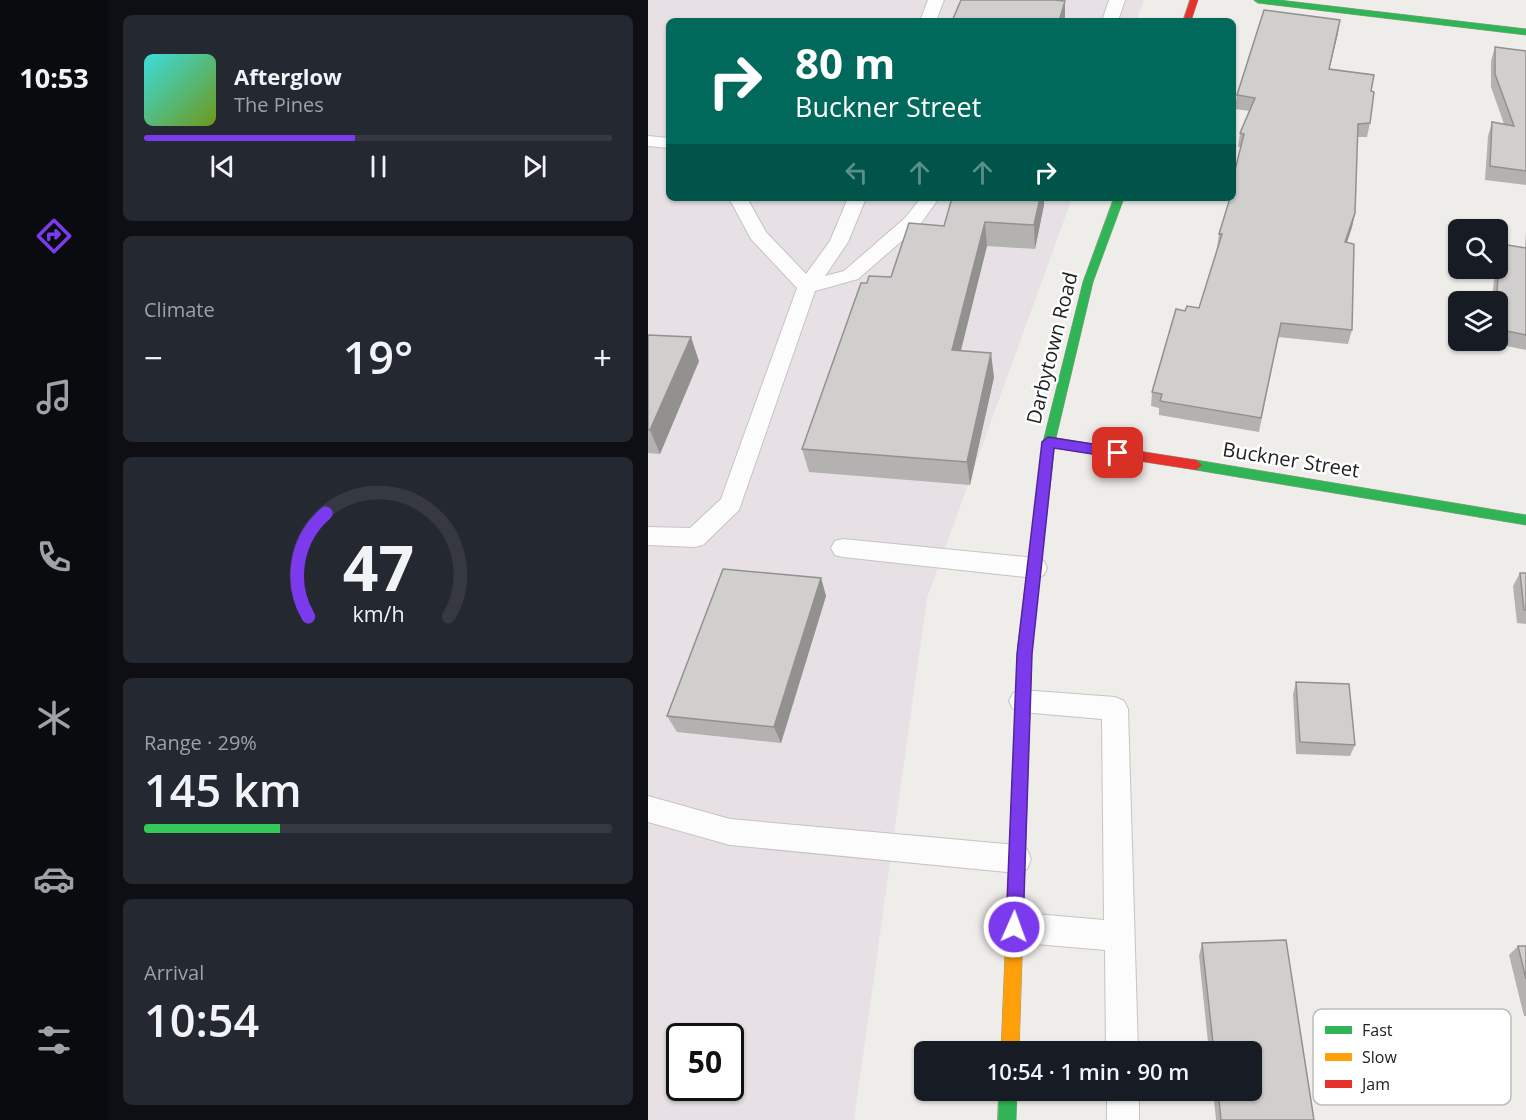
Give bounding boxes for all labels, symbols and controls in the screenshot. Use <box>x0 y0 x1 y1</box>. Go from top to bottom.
text: 80 m <box>795 34 895 91</box>
icon: right <box>696 42 774 120</box>
text: 10:53 <box>19 59 89 96</box>
text: Afterglow <box>234 61 342 91</box>
text: Buckner Street <box>795 88 981 125</box>
text: The Pines <box>234 91 324 118</box>
icon: previous <box>206 150 239 183</box>
icon: pause <box>362 150 395 183</box>
icon: next <box>518 150 551 183</box>
icon: left <box>840 156 873 189</box>
icon: ahead <box>903 156 936 189</box>
icon: ahead <box>966 156 999 189</box>
icon: right <box>1029 156 1062 189</box>
icon: directions <box>33 215 75 257</box>
map controls <box>1448 219 1508 351</box>
button: search <box>1448 219 1508 279</box>
street label: Darbytown Road <box>1020 269 1083 427</box>
button: layers <box>1448 291 1508 351</box>
text: Climate <box>144 296 215 323</box>
text: 19° <box>343 326 413 387</box>
text: − <box>144 335 163 380</box>
text: + <box>593 335 612 380</box>
icon: music <box>33 376 75 418</box>
pin <box>1092 427 1143 478</box>
street label: Buckner Street <box>1221 435 1361 484</box>
icon: arrive <box>1101 436 1134 469</box>
text: 47 <box>342 524 414 609</box>
icon: phone <box>33 536 75 578</box>
text: km/h <box>352 599 404 628</box>
icon: climate <box>33 697 75 739</box>
text: Range · 29% <box>144 729 257 756</box>
text: 145 km <box>144 759 302 820</box>
icon: car <box>33 858 75 900</box>
position arrow <box>982 895 1046 959</box>
text: Arrival <box>144 959 204 986</box>
text: 10:54 <box>144 989 259 1050</box>
legend <box>1313 1009 1511 1105</box>
icon: filters <box>33 1019 75 1061</box>
text: Fast <box>1362 1019 1393 1041</box>
speed limit sign: 50 <box>666 1023 744 1101</box>
text: Slow <box>1362 1046 1397 1068</box>
text: 10:54 · 1 min · 90 m <box>987 1056 1189 1086</box>
text: Jam <box>1360 1073 1390 1095</box>

